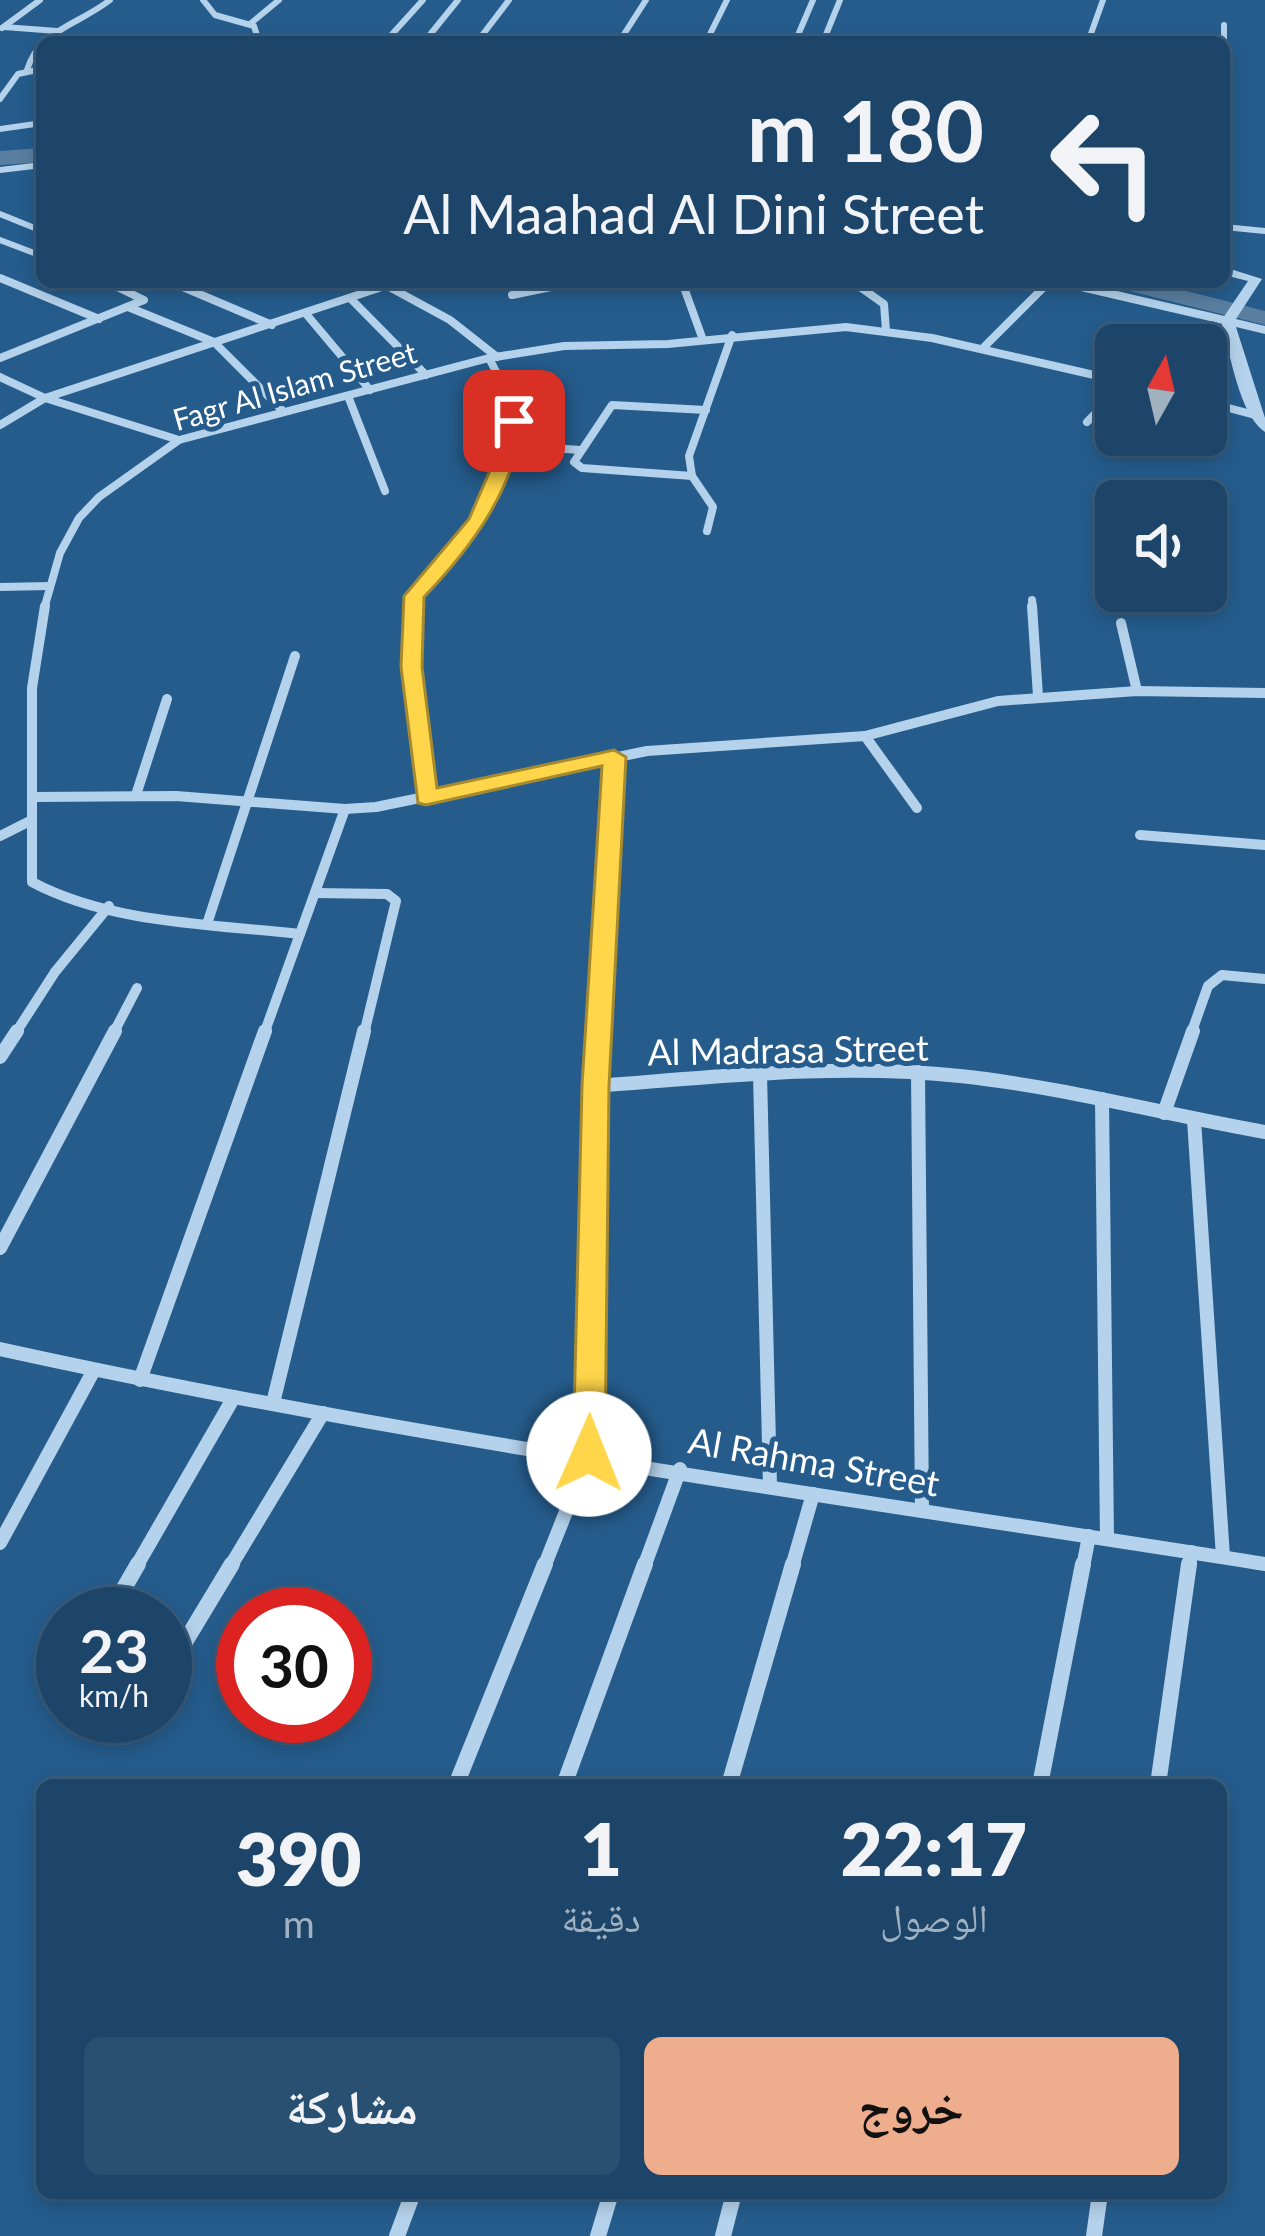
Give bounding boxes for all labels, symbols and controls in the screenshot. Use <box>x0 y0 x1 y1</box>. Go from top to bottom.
text: 180 m <box>747 79 984 180</box>
icon: left <box>1026 84 1182 240</box>
text: Al Maahad Al Dini Street <box>403 181 984 246</box>
north arrow <box>1095 324 1227 456</box>
map controls <box>1095 324 1227 612</box>
street label: Fagr Al Islam Street <box>169 333 421 437</box>
pin <box>463 370 565 472</box>
icon: arrive <box>481 388 547 454</box>
button: sound <box>1095 480 1227 612</box>
street label: Al Madrasa Street <box>647 1025 929 1073</box>
position arrow <box>526 1391 652 1517</box>
street label: Al Rahma Street <box>685 1417 943 1505</box>
speed limit sign: 30 <box>216 1587 372 1743</box>
text: 23 <box>79 1614 149 1686</box>
text: km/h <box>79 1677 149 1713</box>
text: 1 <box>580 1805 622 1891</box>
text: 22:17 <box>841 1805 1027 1891</box>
text: 390 <box>236 1815 361 1901</box>
text: دقيقة <box>561 1894 641 1940</box>
text: الوصول <box>880 1894 988 1940</box>
text: m <box>283 1900 315 1946</box>
button: مشاركة <box>84 2037 620 2175</box>
button: خروج <box>644 2037 1179 2175</box>

